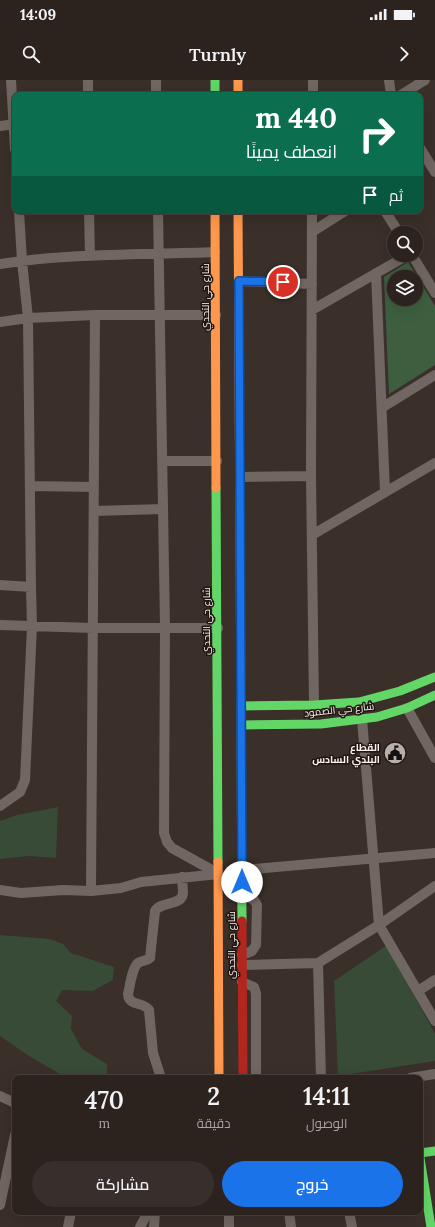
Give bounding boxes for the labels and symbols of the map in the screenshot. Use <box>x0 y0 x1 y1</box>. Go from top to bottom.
street label: شارع حي التحدي <box>199 263 213 331</box>
pin <box>266 265 300 299</box>
street label: شارع حي التحدي <box>200 587 214 655</box>
street label: شارع حي الصمود <box>303 699 375 721</box>
public building icon: القطاع البلدي السادس <box>382 740 408 766</box>
place label: القطاع البلدي السادس <box>312 741 380 768</box>
position arrow <box>221 861 263 903</box>
street label: شارع حي التحدي <box>225 911 239 979</box>

